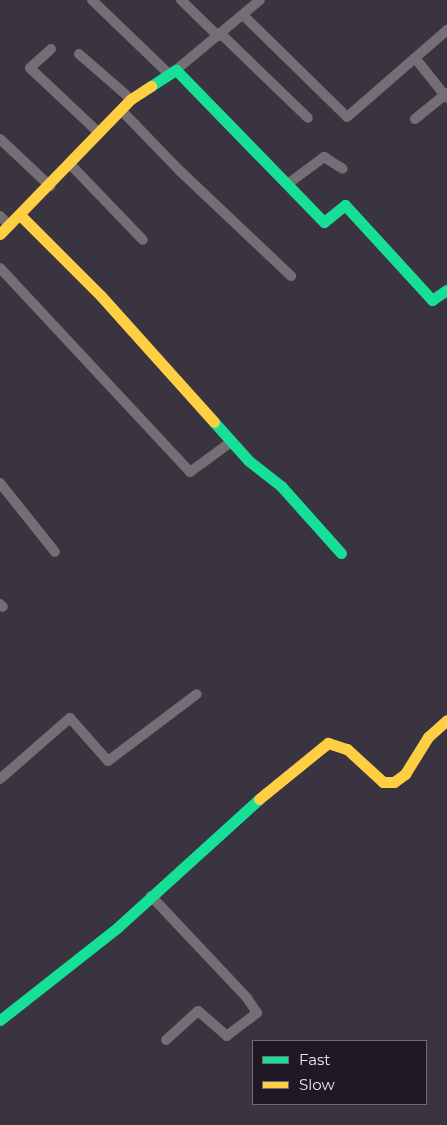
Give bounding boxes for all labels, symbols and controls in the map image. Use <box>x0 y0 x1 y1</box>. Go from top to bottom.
legend <box>252 1040 427 1105</box>
text: Fast <box>299 1050 330 1069</box>
text: Slow <box>299 1075 335 1094</box>

